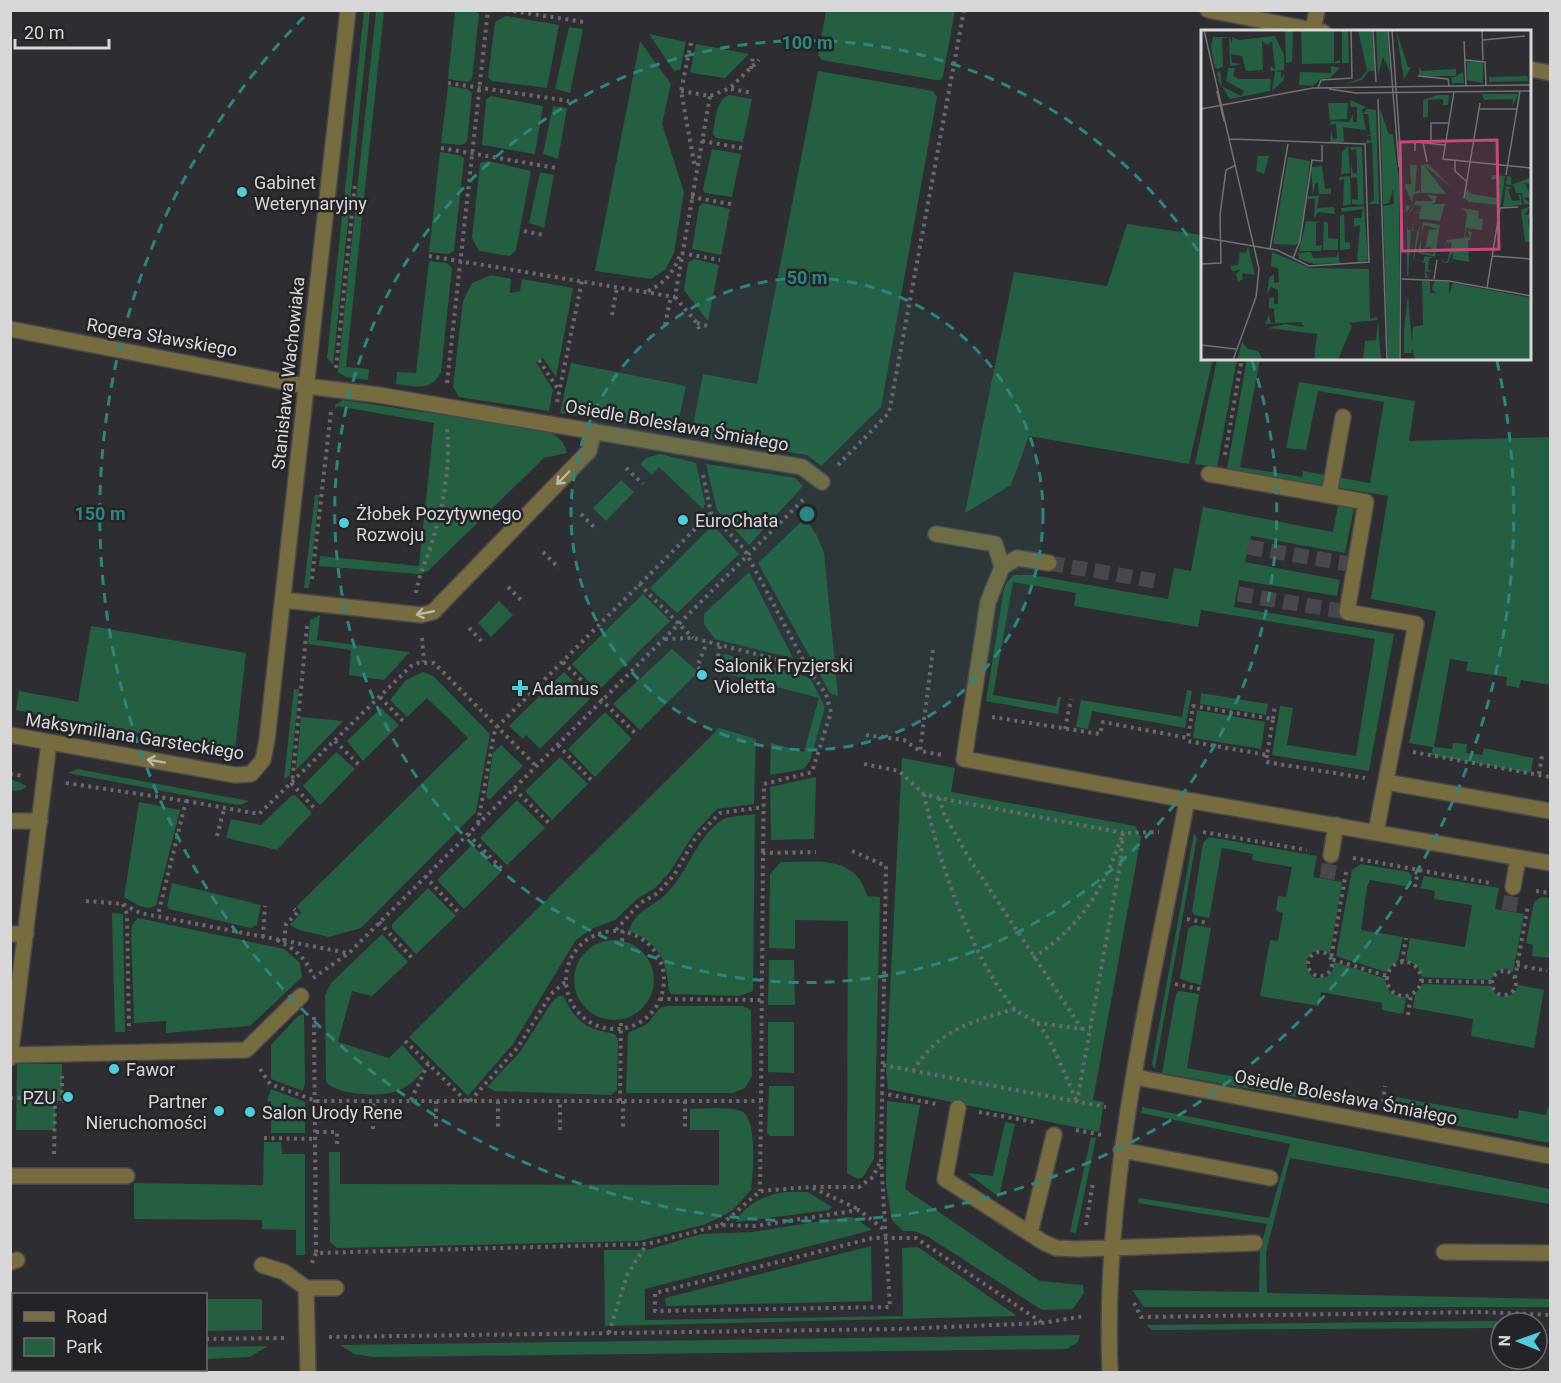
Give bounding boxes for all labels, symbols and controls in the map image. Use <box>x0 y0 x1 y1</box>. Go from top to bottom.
scale bar <box>15 12 110 50</box>
text: 20 m <box>24 22 64 43</box>
inset map <box>1201 30 1531 360</box>
text: 100 m <box>781 32 833 53</box>
place label: Gabinet Weterynaryjny <box>254 172 367 214</box>
marker: Gabinet Weterynaryjny <box>235 185 249 199</box>
text: 50 m <box>787 267 827 288</box>
street label: Stanisława Wachowiaka <box>267 275 309 471</box>
street label: Rogera Sławskiego <box>85 313 239 361</box>
street label: Osiedle Bolesława Śmiałego <box>564 395 790 455</box>
one-way arrow <box>556 471 570 486</box>
text: 150 m <box>74 503 126 524</box>
place label: Żłobek Pozytywnego Rozwoju <box>356 503 522 545</box>
centre of rings <box>797 504 817 524</box>
place label: EuroChata <box>695 510 778 531</box>
marker: EuroChata <box>676 513 690 527</box>
marker: Żłobek Pozytywnego Rozwoju <box>337 516 351 530</box>
one-way arrow <box>416 608 435 619</box>
place label: Salonik Fryzjerski Violetta <box>714 655 853 697</box>
marker: Salonik Fryzjerski Violetta <box>695 668 709 682</box>
place label: Adamus <box>532 678 599 699</box>
marker: Adamus <box>513 681 527 695</box>
street label: Maksymiliana Garsteckiego <box>24 708 246 764</box>
one-way arrow <box>146 755 166 766</box>
place label: Fawor <box>126 1059 175 1080</box>
marker: Fawor <box>107 1062 121 1076</box>
street label: Osiedle Bolesława Śmiałego <box>1233 1065 1459 1129</box>
place label: PZU <box>22 1087 56 1108</box>
marker: PZU <box>61 1090 75 1104</box>
place label: Partner Nieruchomości <box>85 1091 207 1133</box>
place label: Salon Urody Rene <box>262 1102 403 1123</box>
marker: Partner Nieruchomości <box>212 1104 226 1118</box>
marker: Salon Urody Rene <box>243 1105 257 1119</box>
legend <box>12 1293 207 1371</box>
text: Road <box>66 1306 107 1327</box>
north arrow <box>1489 1311 1549 1371</box>
text: N <box>1495 1335 1514 1347</box>
text: Park <box>66 1336 103 1357</box>

